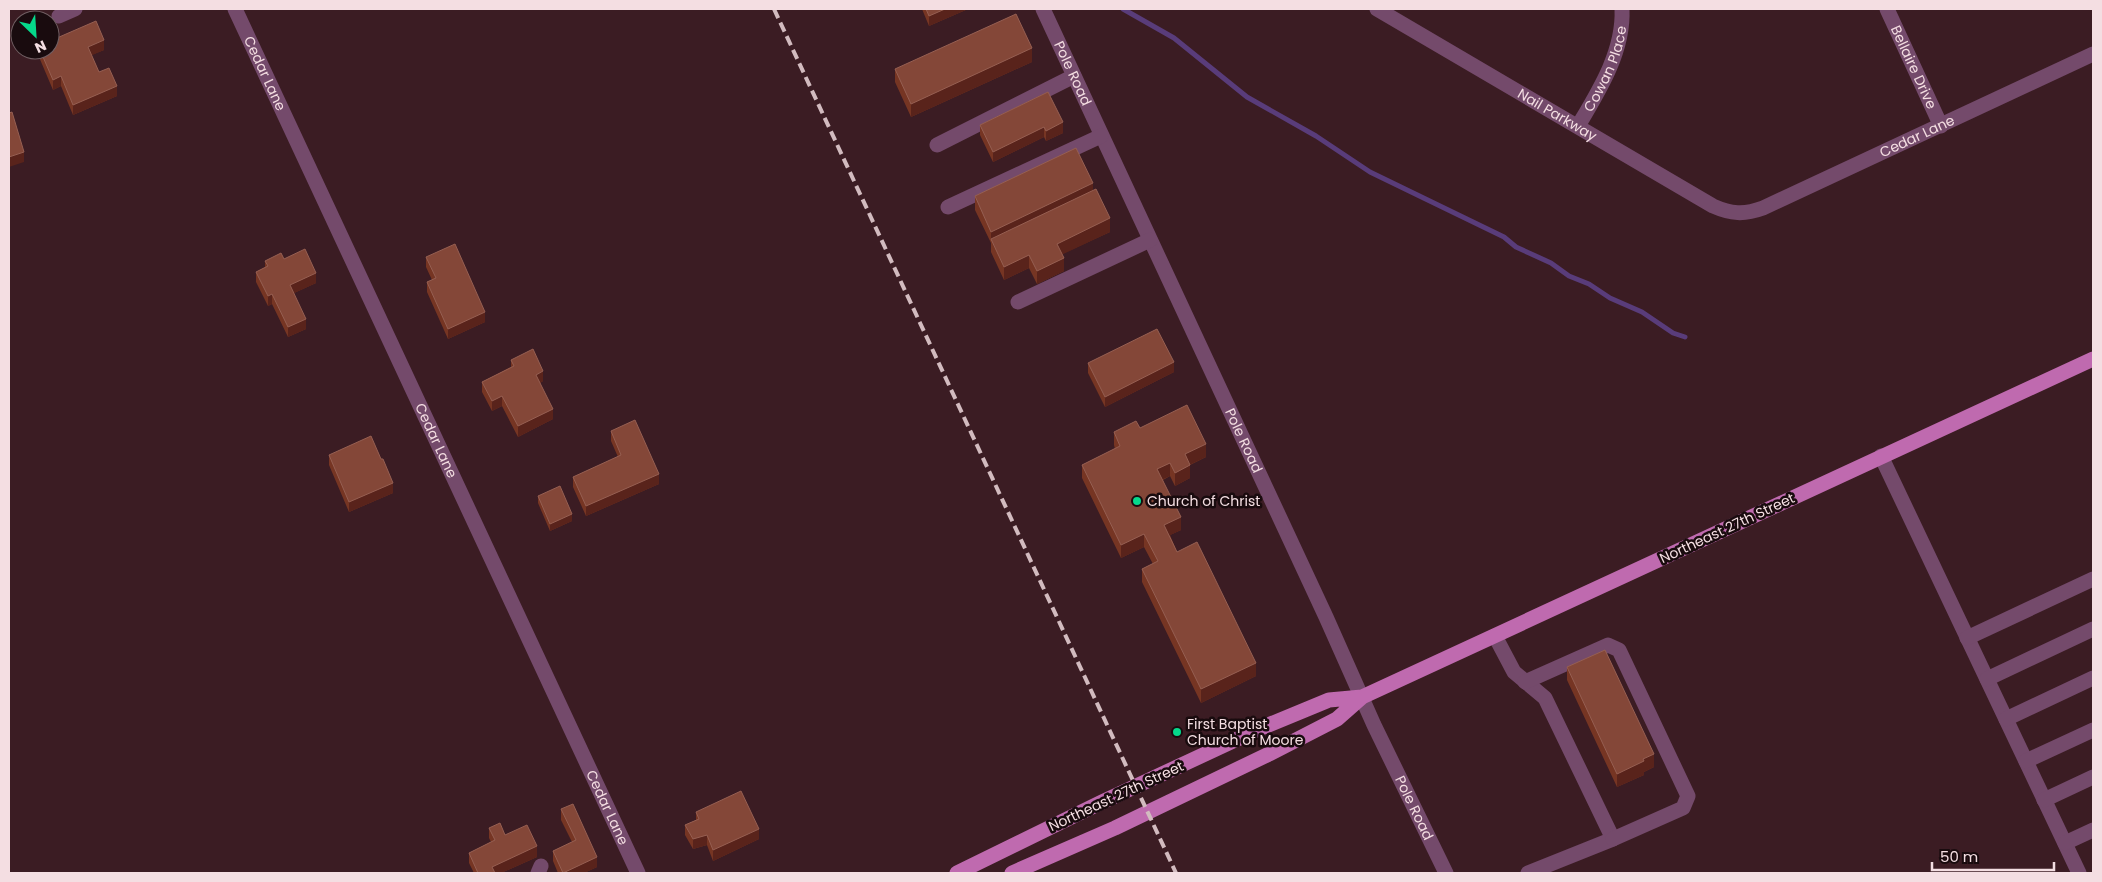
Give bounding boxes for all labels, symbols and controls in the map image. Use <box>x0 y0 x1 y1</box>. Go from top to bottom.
north arrow <box>10 10 60 60</box>
street label: Bellaire Drive <box>1886 22 1942 112</box>
street label: Cowan Place <box>1579 24 1631 116</box>
street label: Cedar Lane <box>239 33 291 114</box>
text: N <box>31 35 49 58</box>
street label: Pole Road <box>1049 38 1097 109</box>
street label: Nail Parkway <box>1514 84 1601 146</box>
street label: Cedar Lane <box>1876 110 1958 162</box>
street label: Cedar Lane <box>410 400 462 481</box>
street label: Pole Road <box>1220 405 1268 476</box>
street label: Northeast 27th Street <box>1656 488 1798 568</box>
place label: Church of Christ <box>1147 491 1260 511</box>
marker: Church of Christ <box>1131 495 1143 507</box>
place label: First Baptist Church of Moore <box>1187 714 1304 750</box>
marker: First Baptist Church of Moore <box>1171 726 1183 738</box>
street label: Northeast 27th Street <box>1045 756 1187 836</box>
street label: Cedar Lane <box>581 767 634 848</box>
street label: Pole Road <box>1390 772 1438 843</box>
scale bar <box>1932 840 2054 872</box>
text: 50 m <box>1940 846 1978 867</box>

